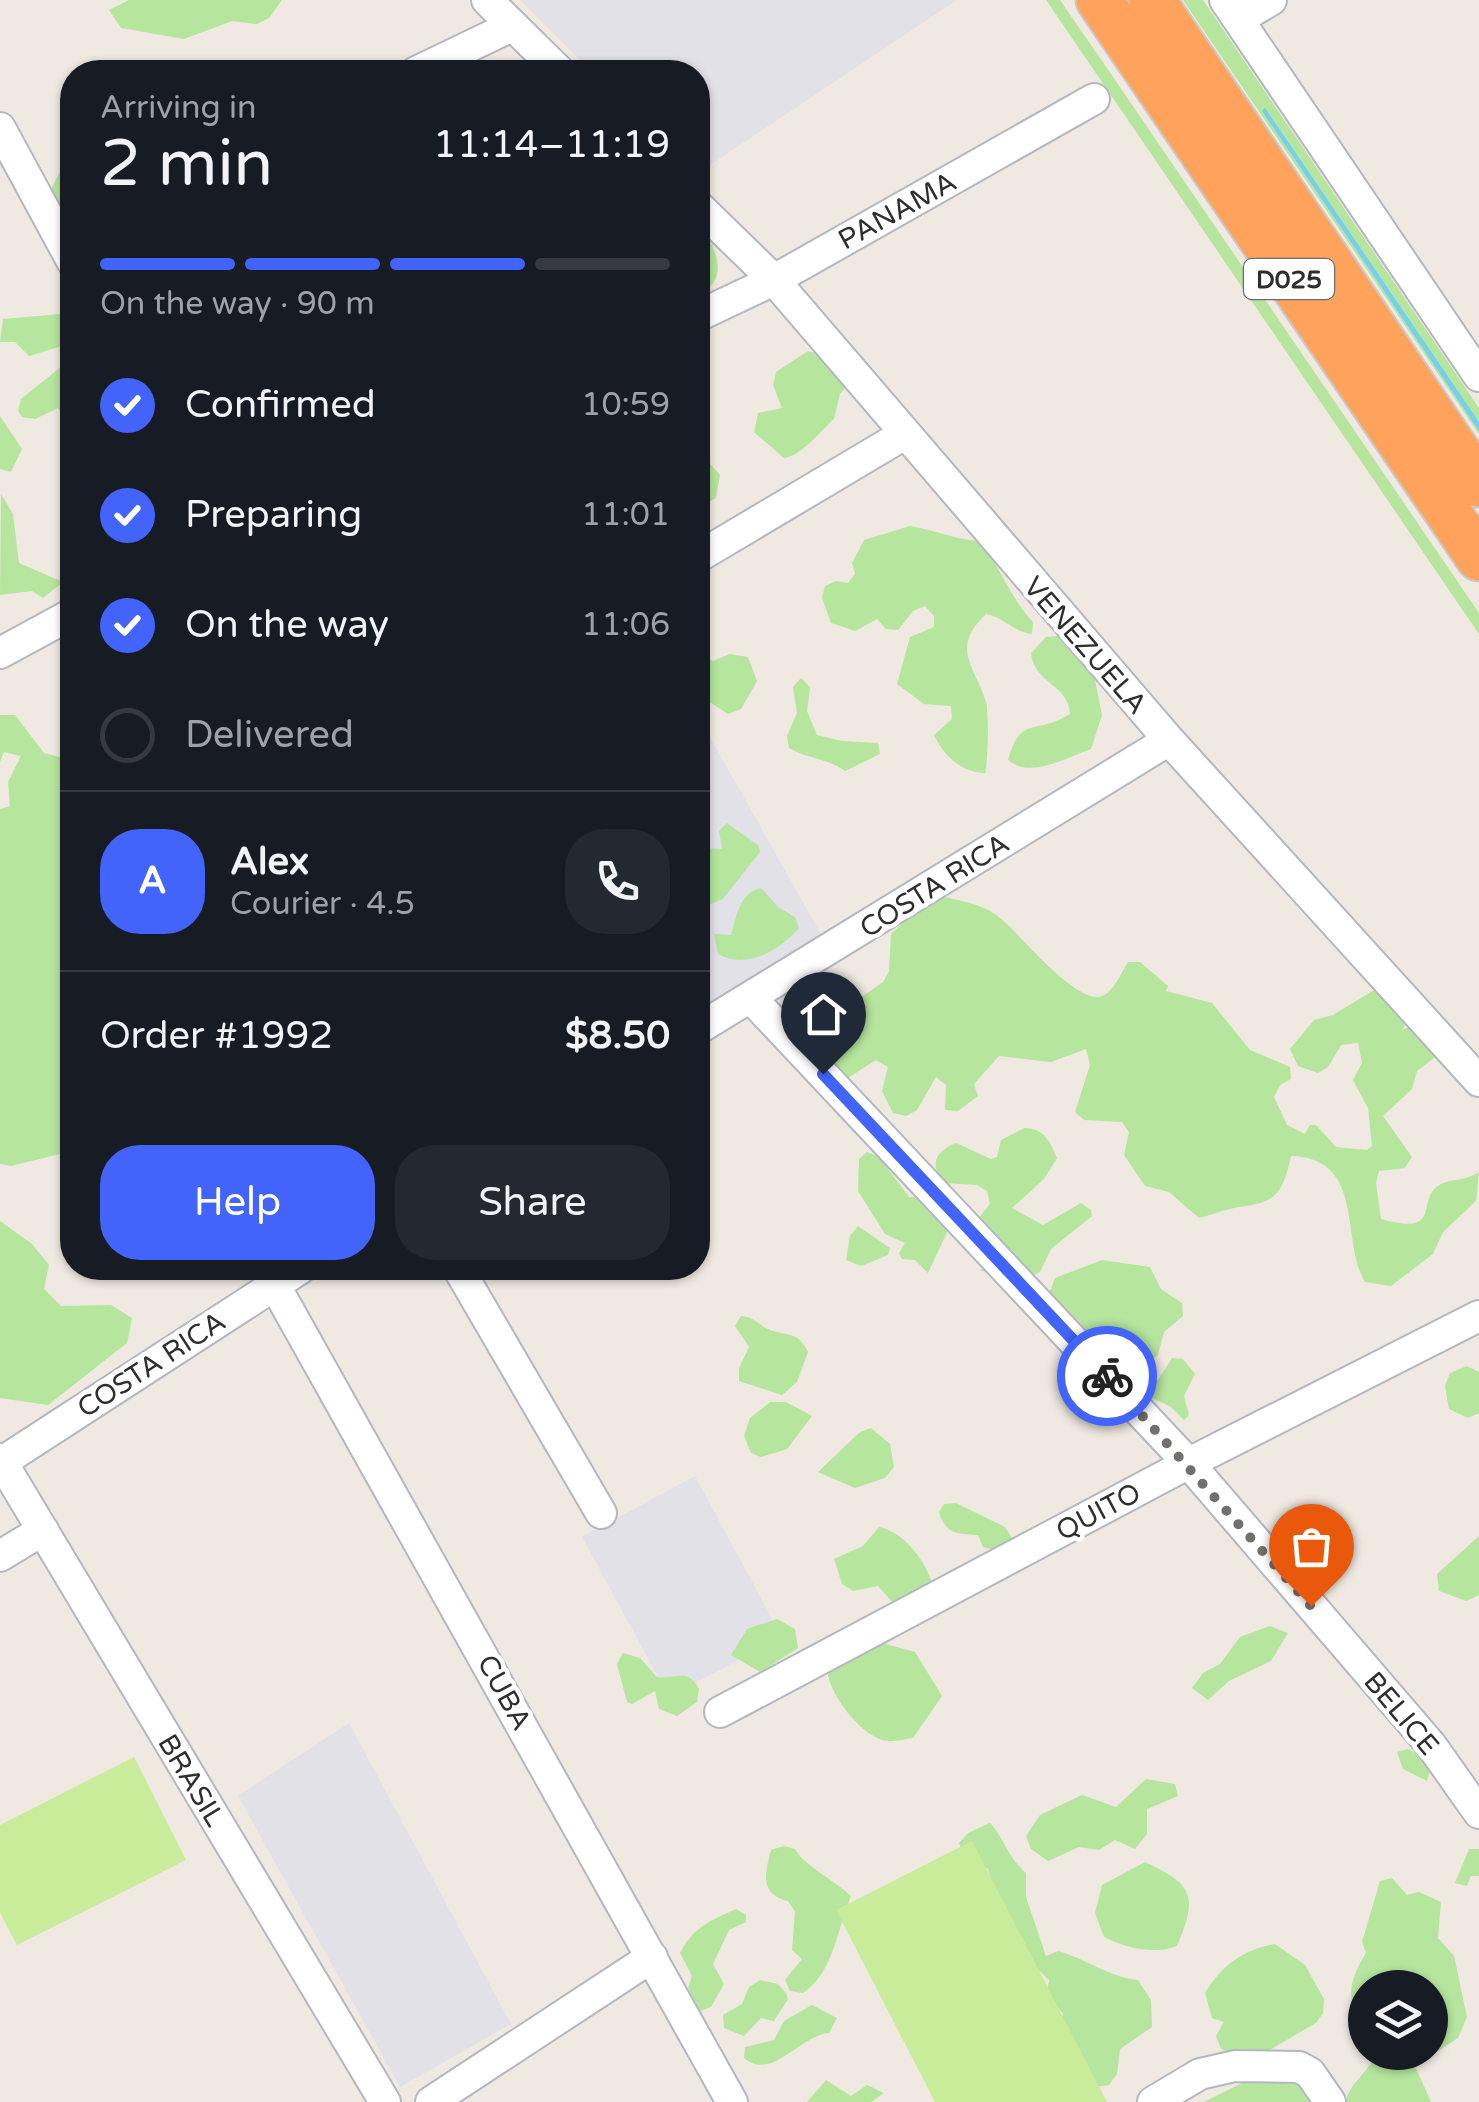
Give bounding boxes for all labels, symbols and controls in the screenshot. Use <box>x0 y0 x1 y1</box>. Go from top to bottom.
text: Arriving in <box>100 89 257 127</box>
text: 11:14–11:19 <box>433 122 670 168</box>
text: 2 min <box>100 125 273 204</box>
street label: PANAMA <box>832 165 962 257</box>
road number: D025 <box>1244 259 1334 299</box>
text: On the way · 90 m <box>100 285 375 323</box>
icon: check <box>100 378 155 433</box>
text: Confirmed <box>185 382 376 428</box>
text: 10:59 <box>581 386 670 424</box>
icon: check <box>100 488 155 543</box>
text: Preparing <box>185 492 362 538</box>
text: 11:01 <box>581 496 670 534</box>
street label: VENEZUELA <box>1016 570 1154 721</box>
icon: check <box>100 598 155 653</box>
text: On the way <box>185 602 389 648</box>
text: 11:06 <box>581 606 670 644</box>
text: Delivered <box>185 712 354 758</box>
street label: COSTA RICA <box>854 826 1015 945</box>
button: phone <box>565 829 670 934</box>
text: Alex <box>230 839 309 885</box>
text: A <box>138 858 167 904</box>
text: Courier · 4.5 <box>230 885 415 923</box>
pin <box>781 972 866 1075</box>
icon: home <box>796 987 851 1042</box>
text: Order #1992 <box>100 1013 333 1059</box>
text: $8.50 <box>565 1013 670 1059</box>
button: Help <box>100 1145 375 1260</box>
button: Share <box>395 1145 670 1260</box>
street label: COSTA RICA <box>71 1304 232 1425</box>
courier <box>1057 1326 1157 1426</box>
icon: bike <box>1080 1349 1135 1404</box>
street label: QUITO <box>1050 1475 1147 1548</box>
pin <box>1269 1504 1354 1607</box>
icon: bag <box>1284 1519 1339 1574</box>
street label: CUBA <box>470 1649 539 1736</box>
street label: BELICE <box>1356 1665 1446 1762</box>
street label: BRASIL <box>150 1728 232 1833</box>
map controls <box>1348 1970 1448 2070</box>
button: layers <box>1348 1970 1448 2070</box>

